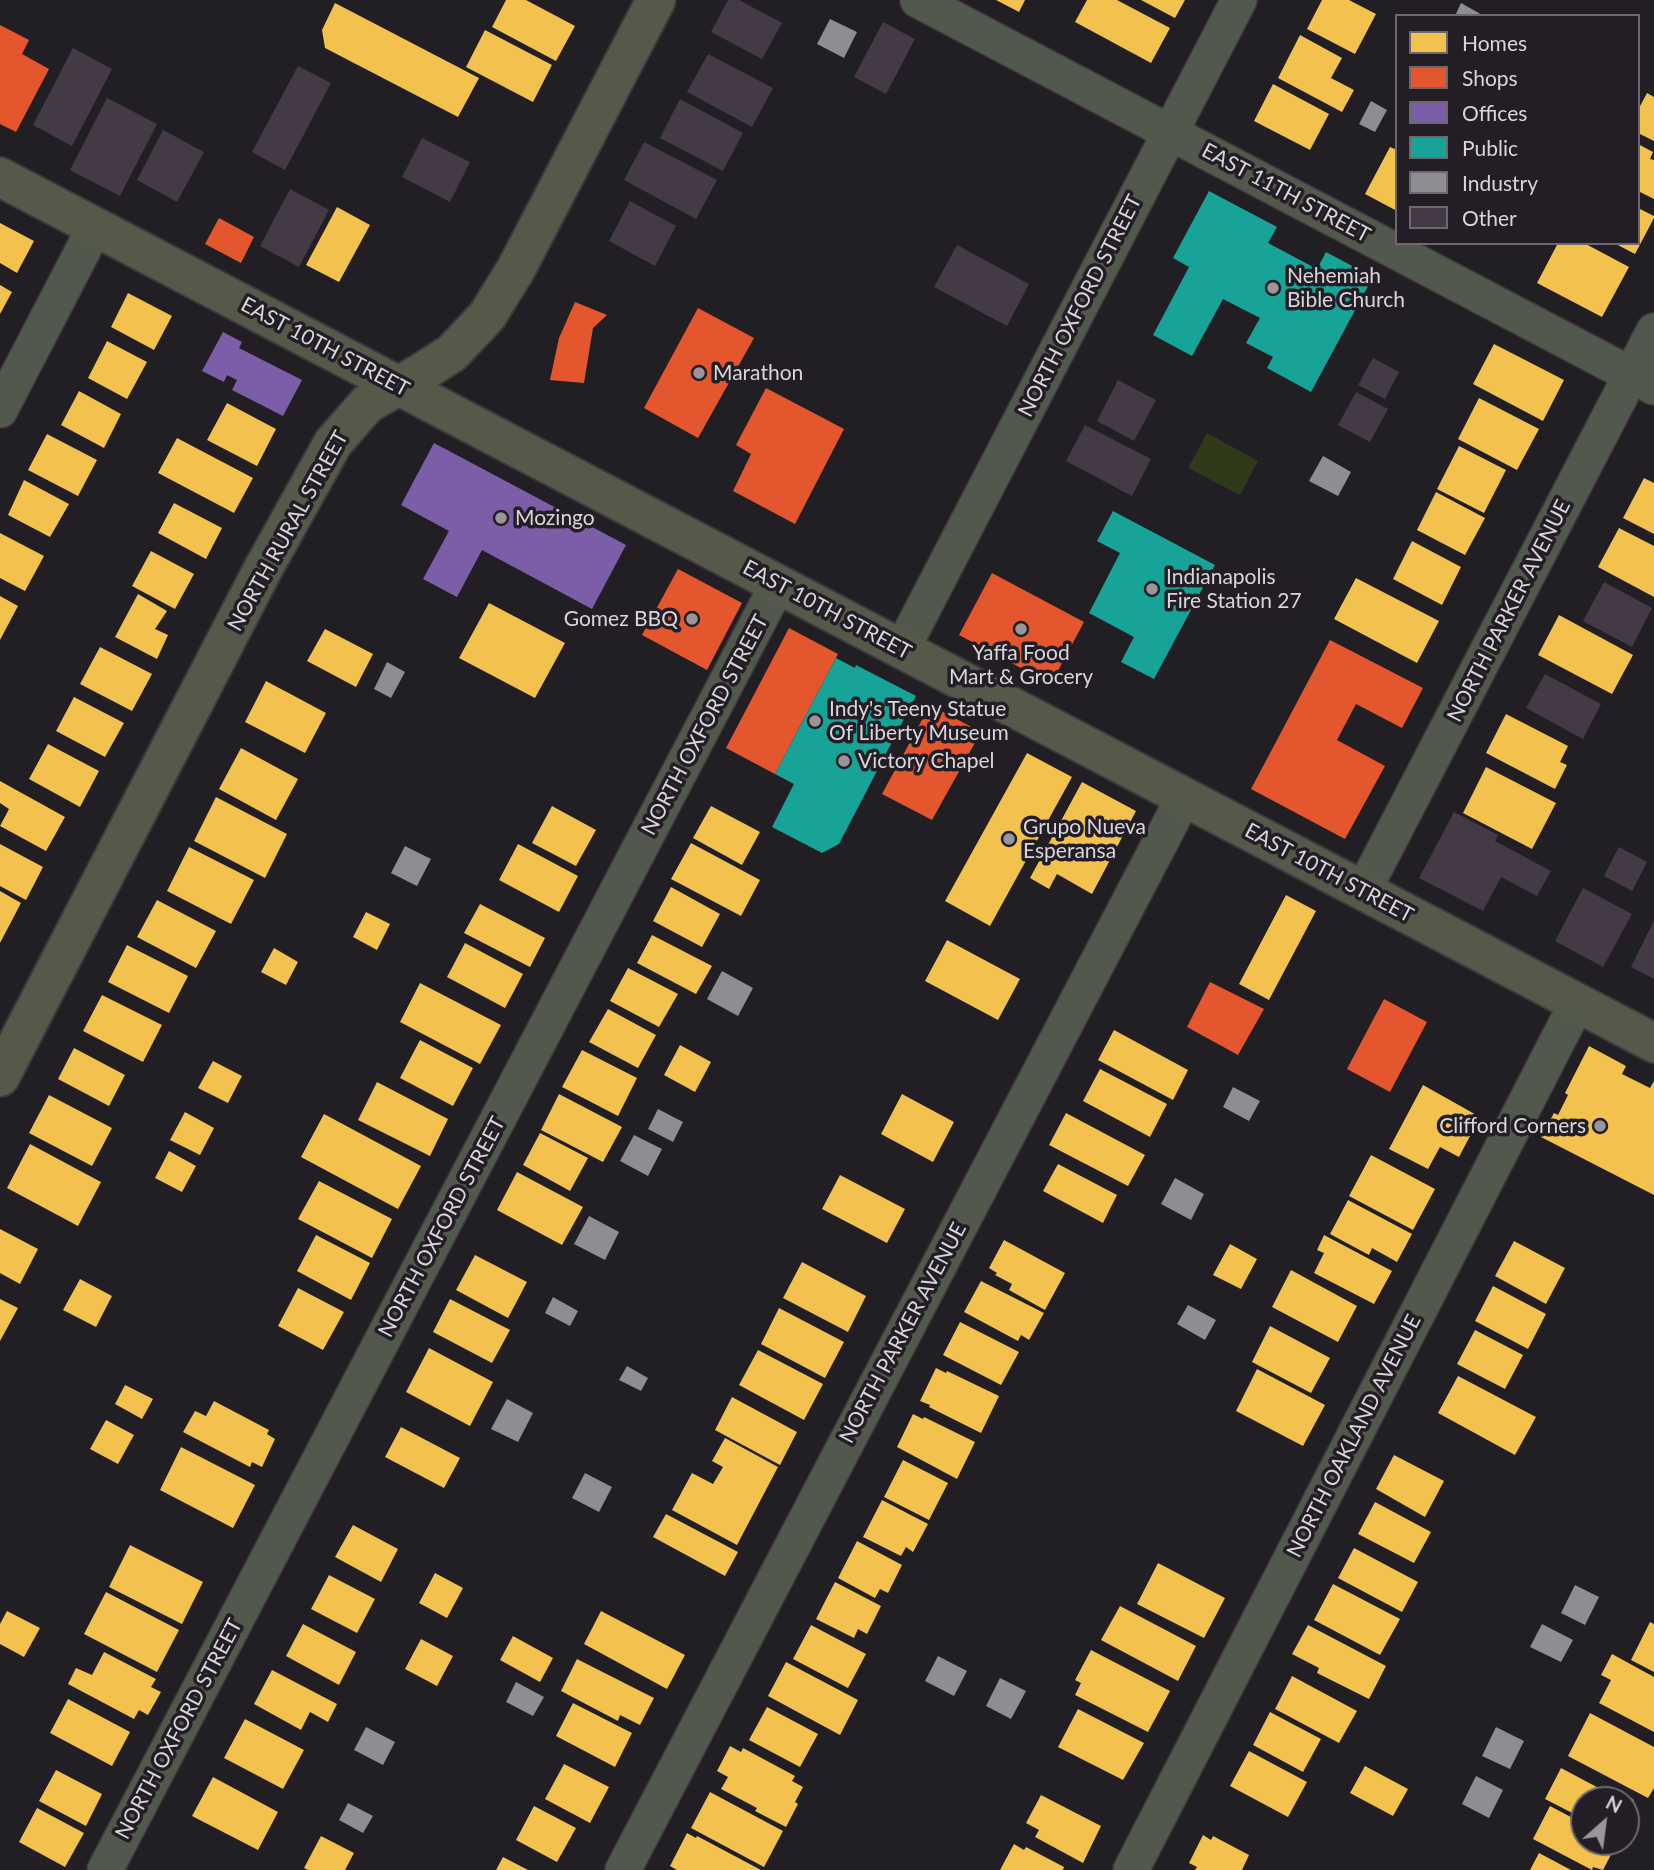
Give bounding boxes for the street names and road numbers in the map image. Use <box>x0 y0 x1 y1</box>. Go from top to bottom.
street label: EAST 11TH STREET <box>1197 138 1375 248</box>
street label: NORTH OXFORD STREET <box>1013 191 1147 421</box>
street label: EAST 10TH STREET <box>236 292 414 402</box>
street label: NORTH RURAL STREET <box>222 427 354 635</box>
street label: NORTH PARKER AVENUE <box>1442 496 1576 726</box>
street label: EAST 10TH STREET <box>738 555 916 665</box>
street label: NORTH OXFORD STREET <box>636 611 774 839</box>
street label: EAST 10TH STREET <box>1240 818 1418 928</box>
street label: NORTH OXFORD STREET <box>373 1113 511 1341</box>
street label: NORTH PARKER AVENUE <box>834 1219 972 1447</box>
street label: NORTH OAKLAND AVENUE <box>1282 1310 1426 1562</box>
street label: NORTH OXFORD STREET <box>110 1615 248 1843</box>

